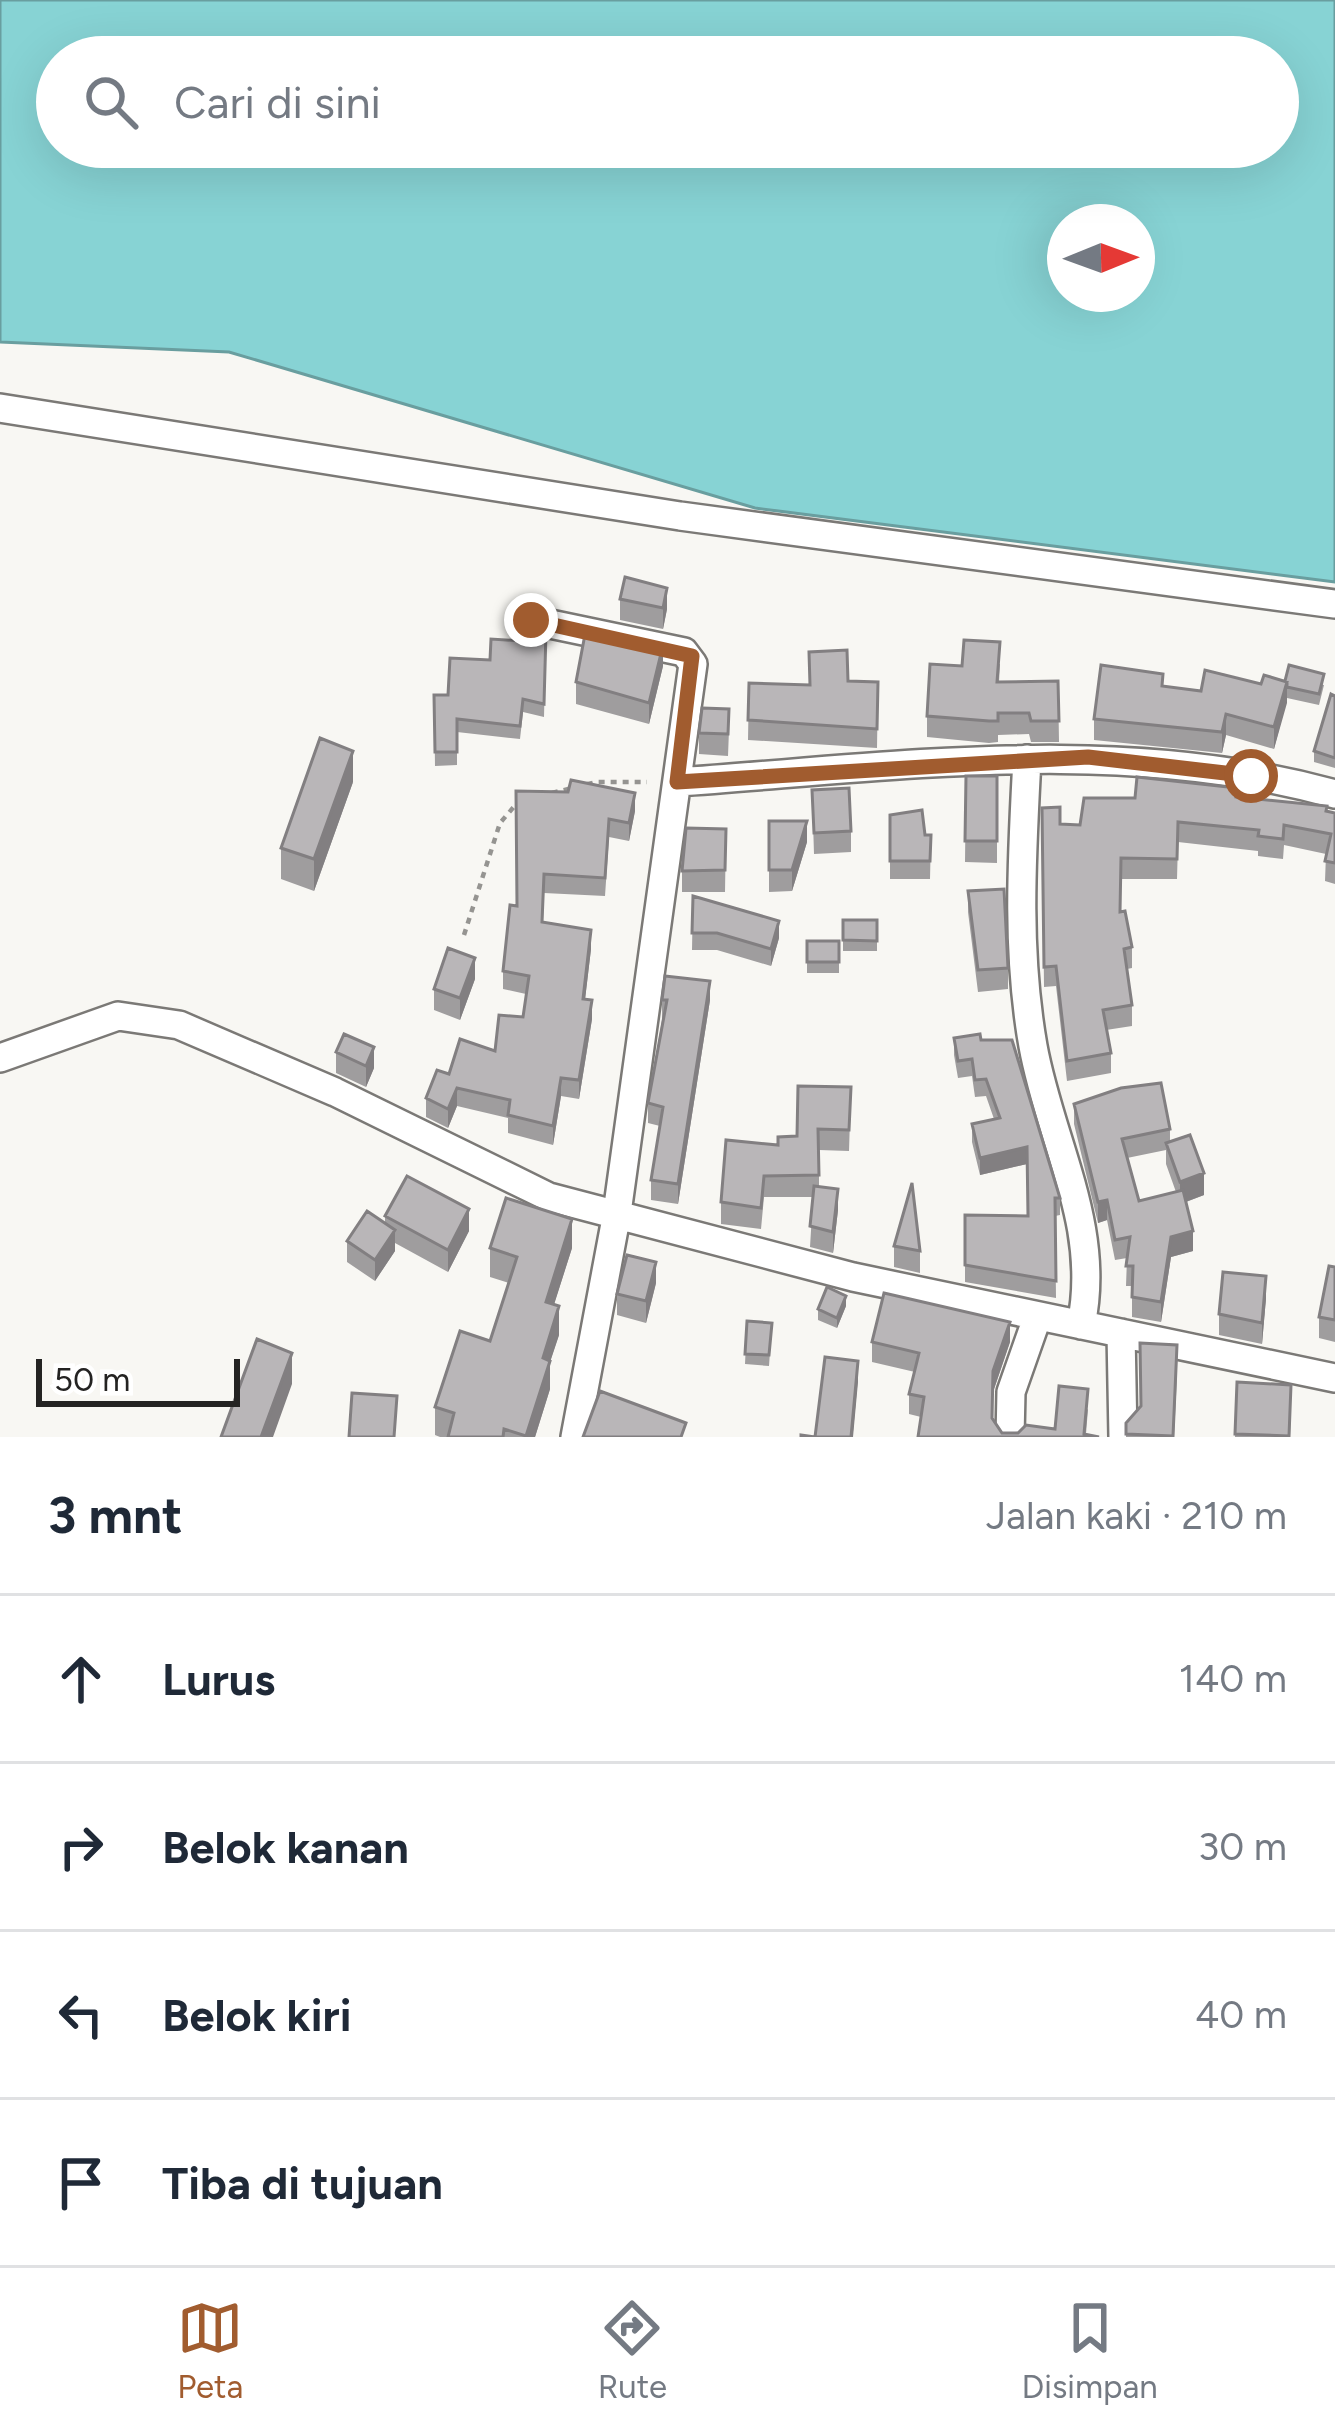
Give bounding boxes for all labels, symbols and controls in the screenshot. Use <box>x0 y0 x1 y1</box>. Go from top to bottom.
search box <box>36 36 1299 168</box>
icon: search <box>78 69 144 135</box>
text: Cari di sini <box>174 75 381 129</box>
north arrow <box>1047 204 1155 312</box>
route end <box>504 593 558 647</box>
route start <box>1224 749 1278 803</box>
scale bar <box>36 1353 240 1406</box>
text: 50 m <box>54 1360 130 1399</box>
text: 3 mnt <box>48 1485 182 1546</box>
text: Jalan kaki · 210 m <box>986 1492 1287 1539</box>
icon: ahead <box>48 1646 114 1712</box>
text: Lurus <box>162 1652 275 1706</box>
text: 140 m <box>1179 1655 1287 1702</box>
icon: right <box>48 1814 114 1880</box>
text: Belok kanan <box>162 1820 409 1874</box>
text: 30 m <box>1198 1823 1287 1870</box>
icon: left <box>48 1982 114 2048</box>
text: Belok kiri <box>162 1988 351 2042</box>
text: 40 m <box>1195 1991 1287 2038</box>
icon: arrive <box>48 2150 114 2216</box>
text: Tiba di tujuan <box>162 2156 443 2210</box>
tab: Peta <box>177 2295 243 2406</box>
tab: Rute <box>598 2295 667 2406</box>
tab: Disimpan <box>1022 2295 1158 2406</box>

